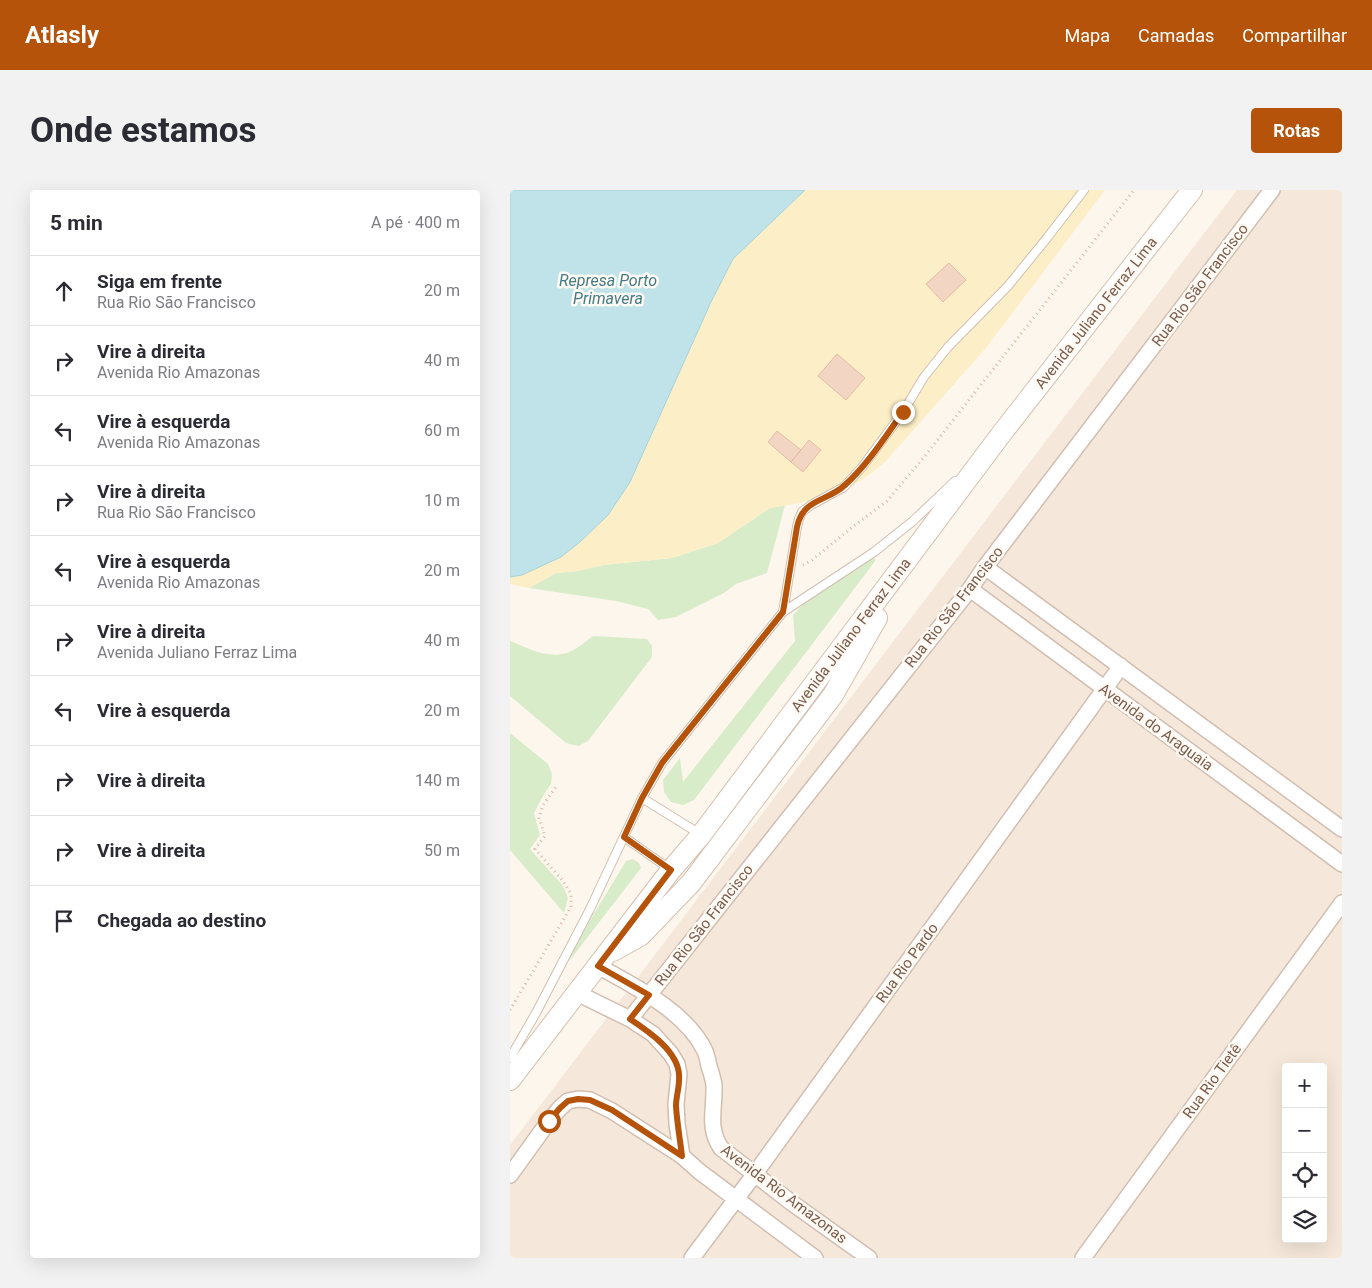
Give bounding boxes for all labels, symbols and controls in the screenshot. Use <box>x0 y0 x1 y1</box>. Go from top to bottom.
text: Atlasly <box>25 21 99 49</box>
text: Mapa <box>1065 25 1110 46</box>
text: Camadas <box>1138 25 1214 46</box>
text: Compartilhar <box>1242 25 1347 46</box>
button: Rotas <box>1251 108 1342 153</box>
text: Onde estamos <box>30 110 257 151</box>
text: 5 min <box>50 211 103 235</box>
text: A pé · 400 m <box>371 213 460 232</box>
street label: Rua Rio São Francisco <box>1148 220 1252 350</box>
street label: Avenida Juliano Ferraz Lima <box>1031 234 1161 392</box>
text: Siga em frente <box>97 270 222 293</box>
water label: Represa Porto Primavera <box>559 271 657 308</box>
icon: ahead <box>50 277 78 305</box>
text: 20 m <box>424 281 460 300</box>
text: Rua Rio São Francisco <box>97 293 256 312</box>
text: Vire à direita <box>97 340 206 363</box>
icon: right <box>50 347 78 375</box>
text: 40 m <box>424 351 460 370</box>
text: Avenida Rio Amazonas <box>97 363 260 382</box>
route end <box>892 401 915 424</box>
text: Vire à esquerda <box>97 410 230 433</box>
icon: left <box>50 417 78 445</box>
text: 60 m <box>424 421 460 440</box>
text: Avenida Rio Amazonas <box>97 433 260 452</box>
text: Vire à direita <box>97 480 206 503</box>
icon: right <box>50 487 78 515</box>
text: 10 m <box>424 491 460 510</box>
text: Rua Rio São Francisco <box>97 503 256 522</box>
street label: Rua Rio São Francisco <box>901 543 1007 671</box>
text: Vire à esquerda <box>97 550 230 573</box>
street label: Avenida Juliano Ferraz Lima <box>787 555 915 715</box>
icon: left <box>50 557 78 585</box>
text: 20 m <box>424 561 460 580</box>
text: Avenida Rio Amazonas <box>97 573 260 592</box>
text: Vire à direita <box>97 620 206 643</box>
icon: right <box>50 627 78 655</box>
text: 40 m <box>424 631 460 650</box>
text: Avenida Juliano Ferraz Lima <box>97 643 297 662</box>
street label: Avenida do Araguaia <box>1095 679 1217 775</box>
icon: left <box>50 697 78 725</box>
text: Vire à esquerda <box>97 699 230 722</box>
text: 20 m <box>424 701 460 720</box>
icon: right <box>50 767 78 795</box>
text: Vire à direita <box>97 769 206 792</box>
text: 140 m <box>415 771 460 790</box>
icon: right <box>50 837 78 865</box>
text: Vire à direita <box>97 839 206 862</box>
text: 50 m <box>424 841 460 860</box>
street label: Rua Rio São Francisco <box>651 861 757 989</box>
icon: arrive <box>50 907 78 935</box>
text: Chegada ao destino <box>97 909 266 932</box>
street label: Rua Rio Pardo <box>872 920 942 1006</box>
street label: Rua Rio Tietê <box>1179 1040 1245 1122</box>
map controls <box>1282 1063 1327 1243</box>
button: + <box>1282 1063 1327 1108</box>
button: − <box>1282 1108 1327 1153</box>
route start <box>538 1110 561 1133</box>
street label: Avenida Rio Amazonas <box>717 1141 851 1247</box>
button: locate <box>1282 1153 1327 1198</box>
button: layers <box>1282 1198 1327 1243</box>

